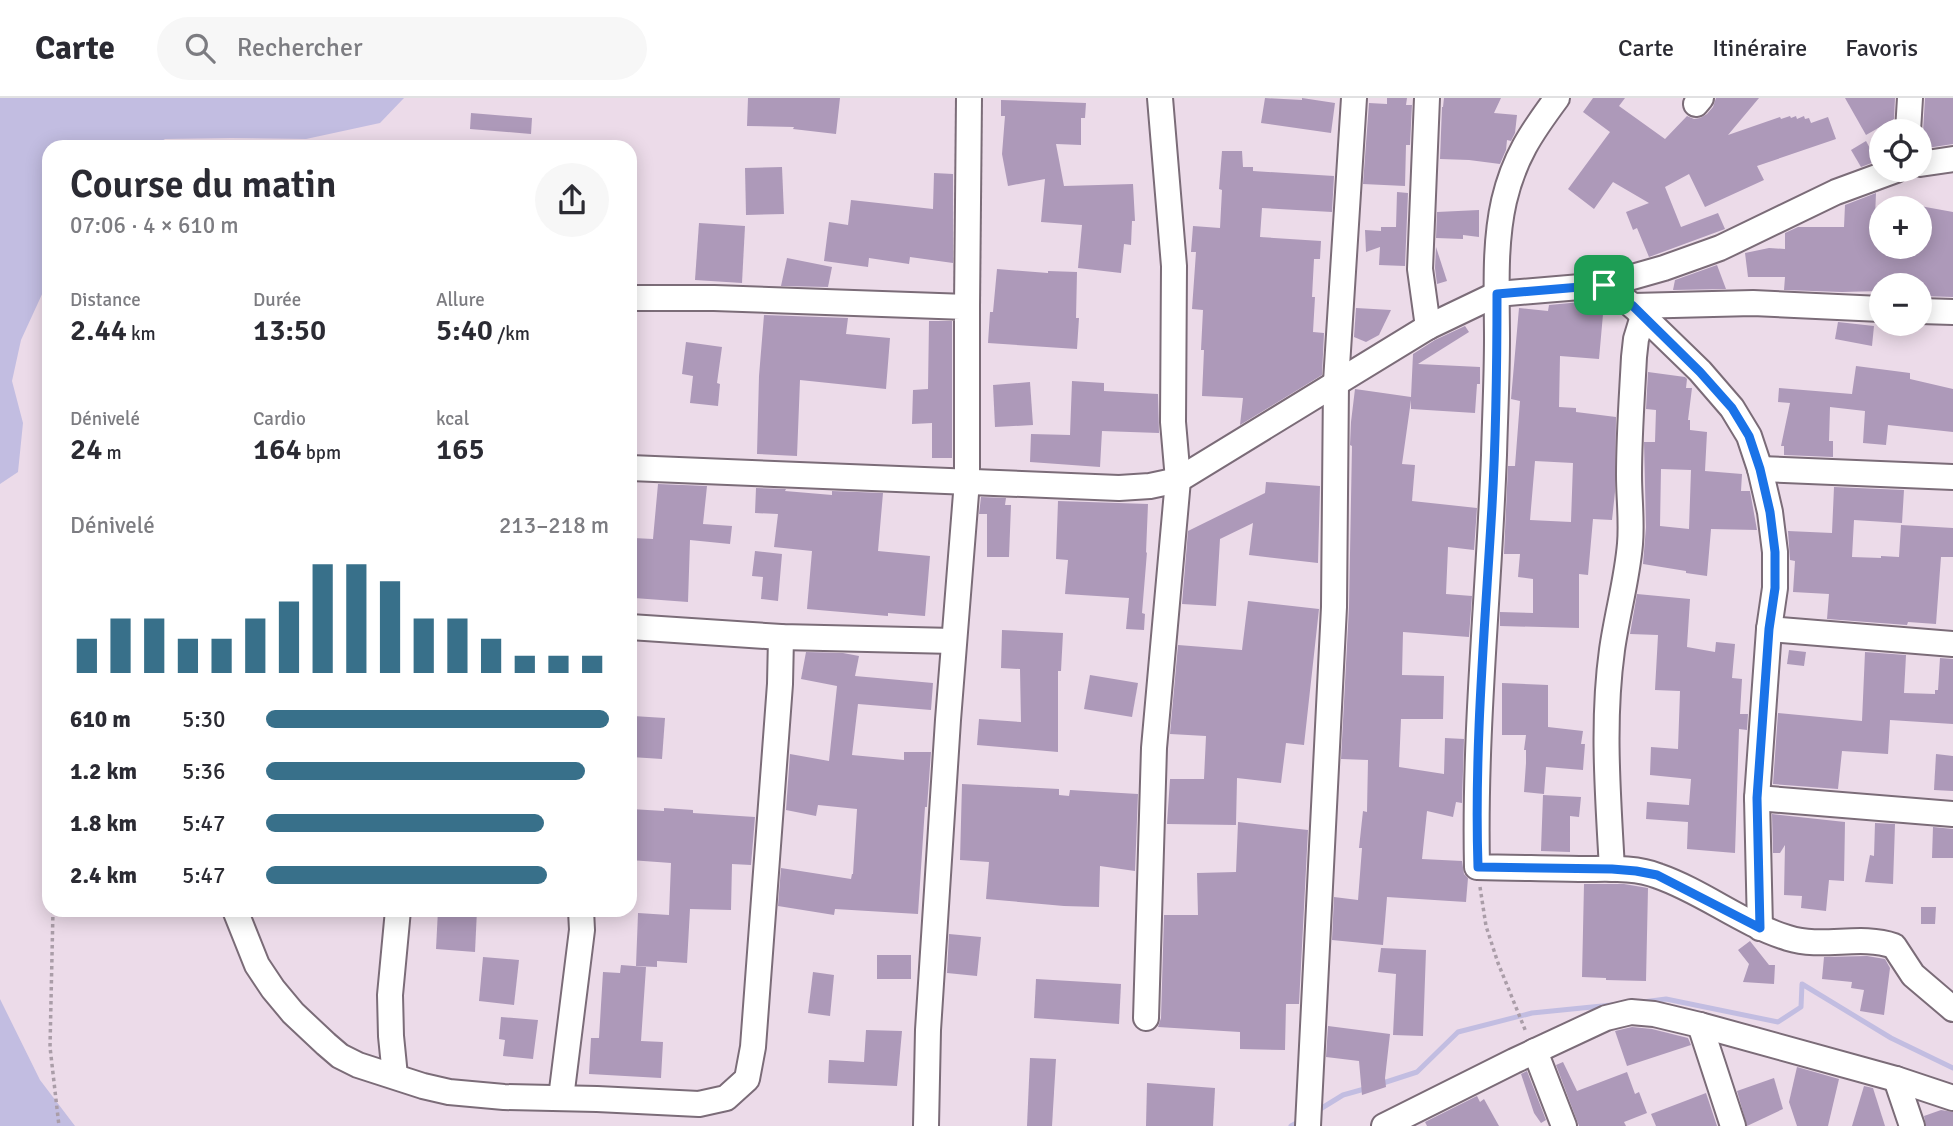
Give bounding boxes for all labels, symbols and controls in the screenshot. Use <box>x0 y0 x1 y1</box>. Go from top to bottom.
search box <box>157 17 647 80</box>
text: Carte <box>35 28 115 69</box>
icon: search <box>181 29 219 67</box>
text: Rechercher <box>237 32 363 64</box>
text: Carte <box>1618 33 1674 63</box>
text: Itinéraire <box>1712 33 1807 63</box>
text: Favoris <box>1845 33 1918 63</box>
map controls <box>1869 119 1932 336</box>
button: locate <box>1869 119 1932 182</box>
text: Course du matin <box>70 161 337 208</box>
button: share <box>535 163 609 237</box>
button: + <box>1869 196 1932 259</box>
text: 07:06 · 4 × 610 m <box>70 211 239 240</box>
pin <box>1574 255 1634 315</box>
icon: arrive <box>1585 266 1623 304</box>
button: − <box>1869 273 1932 336</box>
text: Distance <box>70 288 141 312</box>
text: Durée <box>253 288 301 312</box>
text: Allure <box>436 288 485 312</box>
text: 2.44 <box>70 312 127 349</box>
text: 13:50 <box>253 312 326 349</box>
text: 5:40 <box>436 312 493 349</box>
text: km <box>127 322 156 346</box>
text: /km <box>493 322 530 346</box>
text: Dénivelé <box>70 407 140 431</box>
text: Cardio <box>253 407 306 431</box>
text: kcal <box>436 407 469 431</box>
text: 24 <box>70 431 102 468</box>
text: 164 <box>253 431 302 468</box>
text: 165 <box>436 431 485 468</box>
text: m <box>102 441 122 465</box>
text: bpm <box>302 441 341 465</box>
text: Dénivelé <box>70 511 155 540</box>
text: 213–218 m <box>499 511 609 540</box>
text: 610 m <box>70 705 131 734</box>
text: 5:30 <box>182 705 225 734</box>
text: 1.2 km <box>70 757 137 786</box>
text: 5:36 <box>182 757 225 786</box>
text: 1.8 km <box>70 809 137 838</box>
text: 5:47 <box>182 809 225 838</box>
text: 2.4 km <box>70 861 137 890</box>
text: 5:47 <box>182 861 225 890</box>

